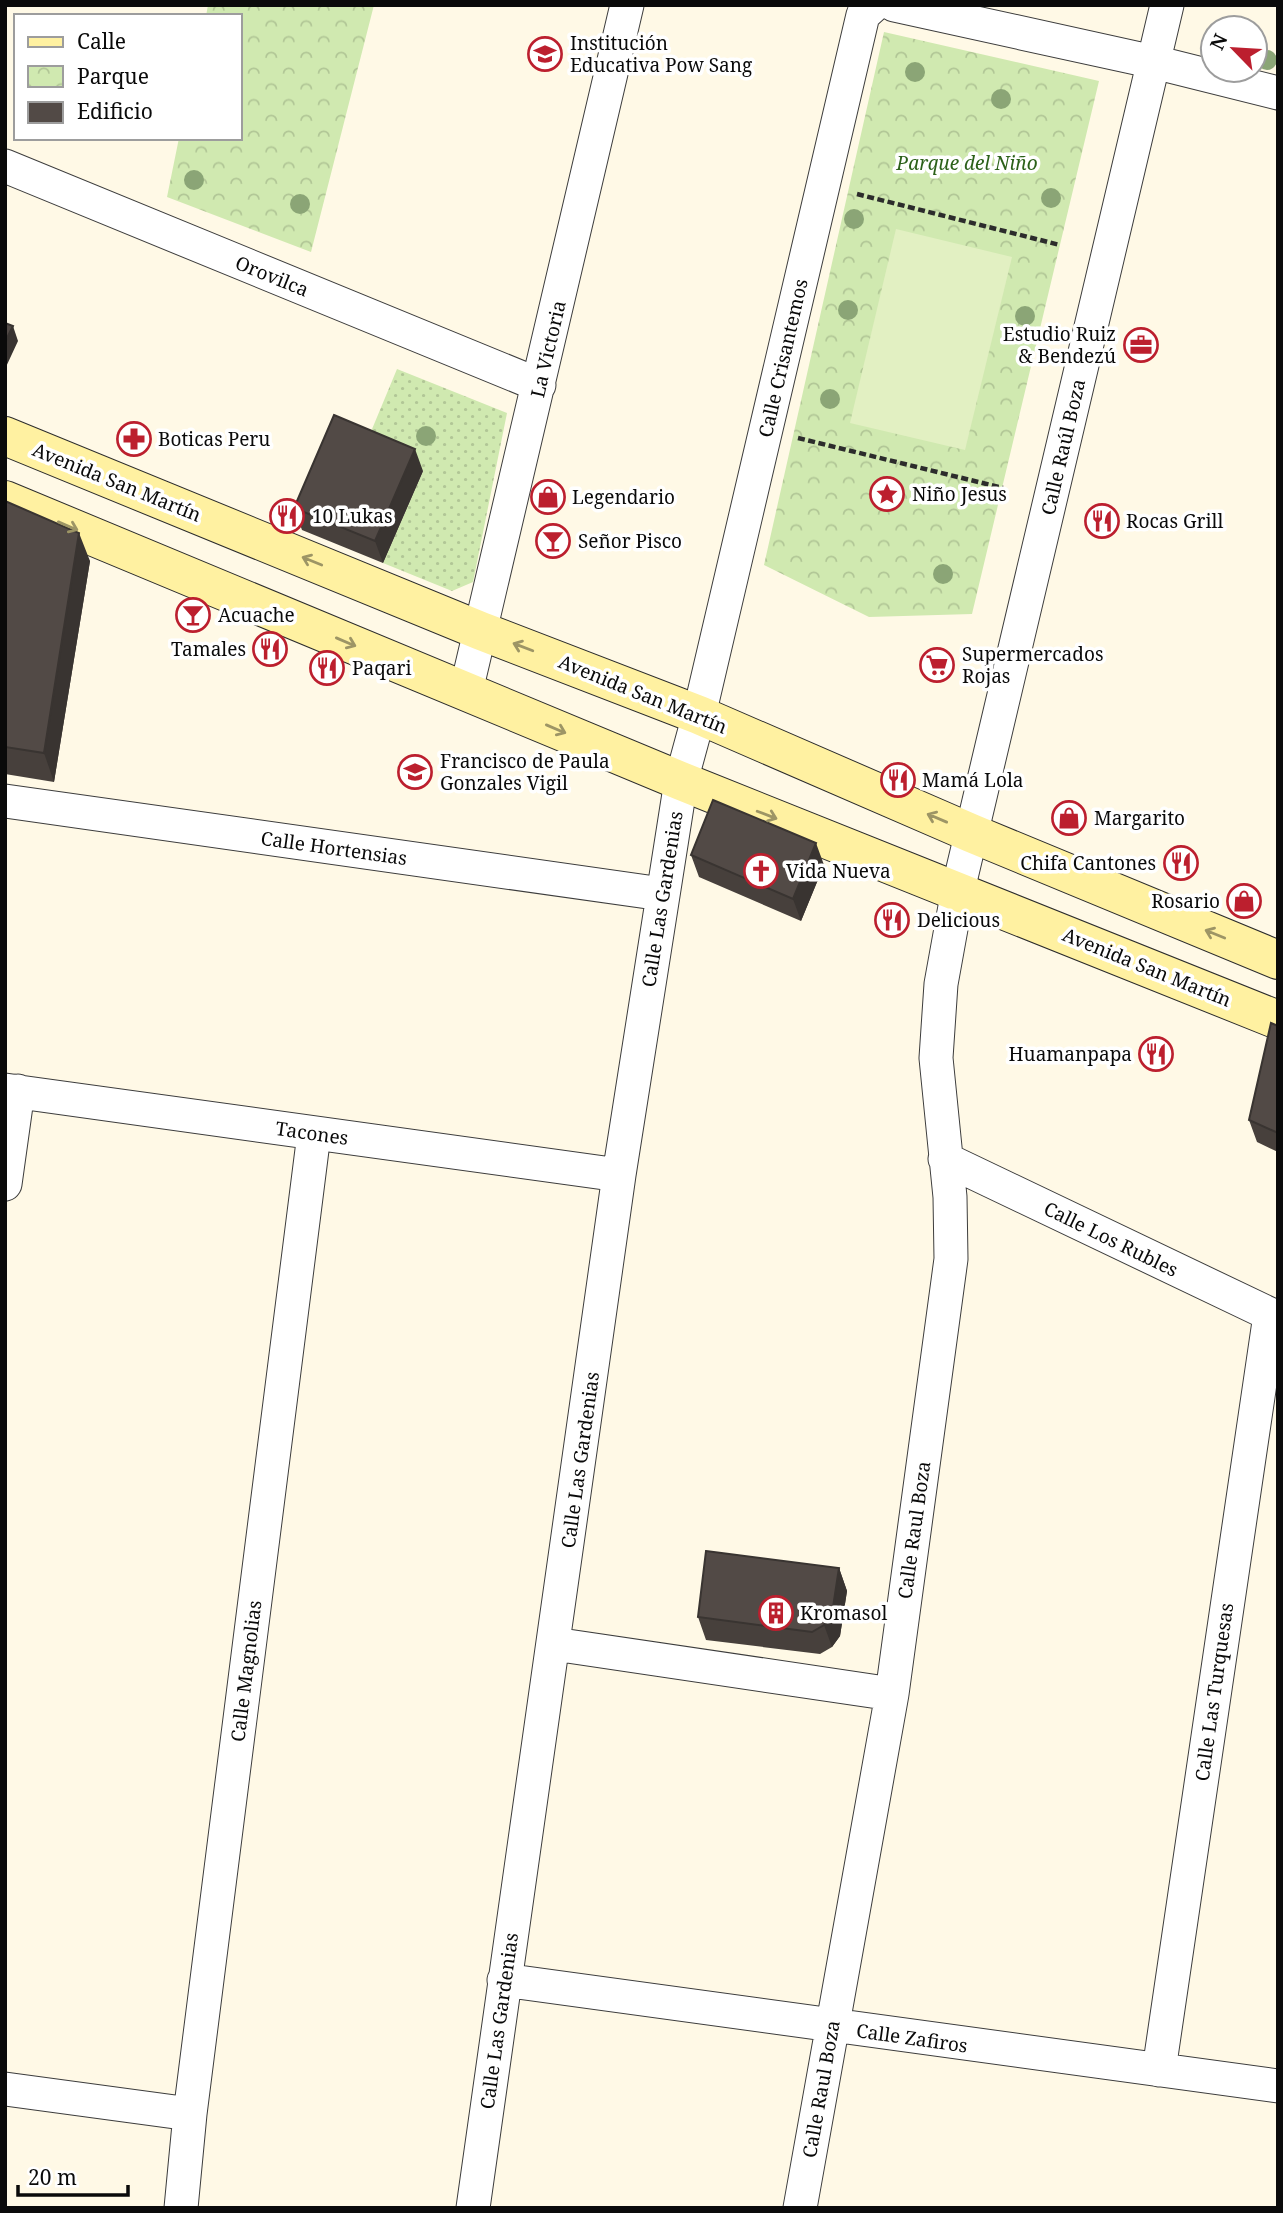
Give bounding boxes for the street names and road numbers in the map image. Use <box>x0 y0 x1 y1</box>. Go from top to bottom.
street label: Orovilca <box>231 250 313 302</box>
street label: Calle Crisantemos <box>752 276 814 440</box>
street label: La Victoria <box>524 298 572 400</box>
street label: Calle Raúl Boza <box>1035 376 1091 518</box>
street label: Avenida San Martín <box>29 436 205 528</box>
street label: Avenida San Martín <box>555 648 731 740</box>
street label: Calle Las Gardenias <box>635 809 689 989</box>
street label: Calle Hortensias <box>259 825 409 871</box>
street label: Avenida San Martín <box>1059 921 1235 1013</box>
street label: Tacones <box>274 1115 350 1151</box>
street label: Calle Los Rubles <box>1040 1195 1182 1283</box>
street label: Calle Las Gardenias <box>555 1370 605 1550</box>
street label: Calle Raul Boza <box>891 1459 937 1601</box>
street label: Calle Magnolias <box>224 1599 268 1743</box>
street label: Calle Las Turquesas <box>1189 1601 1239 1783</box>
street label: Calle Las Gardenias <box>474 1931 524 2111</box>
street label: Calle Zafiros <box>855 2017 969 2059</box>
street label: Calle Raul Boza <box>796 2018 846 2160</box>

